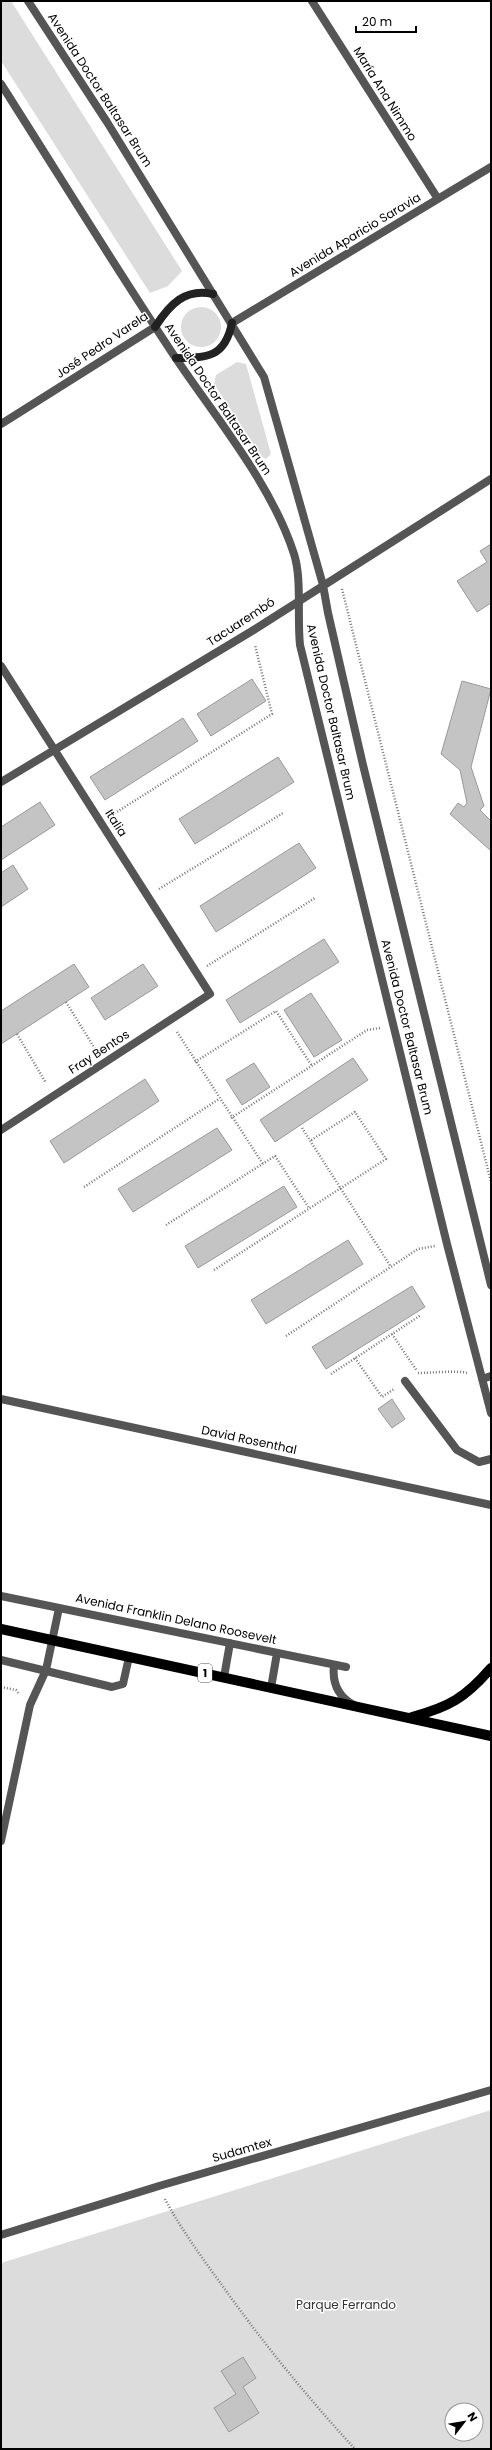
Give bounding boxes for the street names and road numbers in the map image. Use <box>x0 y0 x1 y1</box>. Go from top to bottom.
street label: Avenida Doctor Baltasar Brum <box>44 9 157 170</box>
street label: María Ana Nimmo <box>350 43 421 144</box>
street label: Avenida Aparicio Saravia <box>286 188 424 281</box>
street label: José Pedro Varela <box>52 307 151 382</box>
street label: Avenida Doctor Baltasar Brum <box>161 319 276 478</box>
street label: Tacuarembó <box>203 593 278 650</box>
street label: Avenida Doctor Baltasar Brum <box>303 622 360 802</box>
street label: Italia <box>101 806 132 840</box>
street label: Avenida Doctor Baltasar Brum <box>377 937 438 1116</box>
street label: Fray Bentos <box>65 1026 132 1078</box>
street label: David Rosenthal <box>200 1421 298 1458</box>
street label: Avenida Franklin Delano Roosevelt <box>74 1589 278 1648</box>
road number: 1 <box>198 1664 212 1682</box>
street label: Sudamtex <box>210 2133 274 2166</box>

